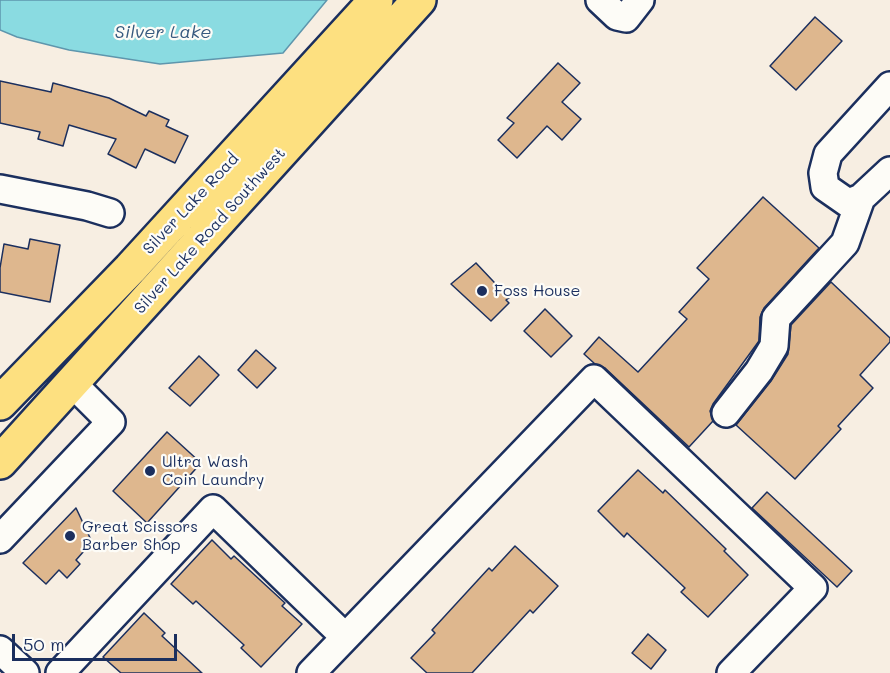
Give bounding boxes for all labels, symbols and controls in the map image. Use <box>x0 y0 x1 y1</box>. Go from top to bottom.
water label: Silver Lake <box>114 21 212 43</box>
street label: Silver Lake Road Southwest <box>130 144 290 318</box>
street label: Silver Lake Road <box>139 149 243 259</box>
place label: Foss House <box>494 281 580 301</box>
marker: Foss House <box>475 284 489 298</box>
place label: Ultra Wash Coin Laundry <box>162 452 264 490</box>
marker: Ultra Wash Coin Laundry <box>143 464 157 478</box>
place label: Great Scissors Barber Shop <box>82 517 198 555</box>
marker: Great Scissors Barber Shop <box>63 529 77 543</box>
scale bar <box>15 622 180 660</box>
text: 50 m <box>23 632 65 656</box>

